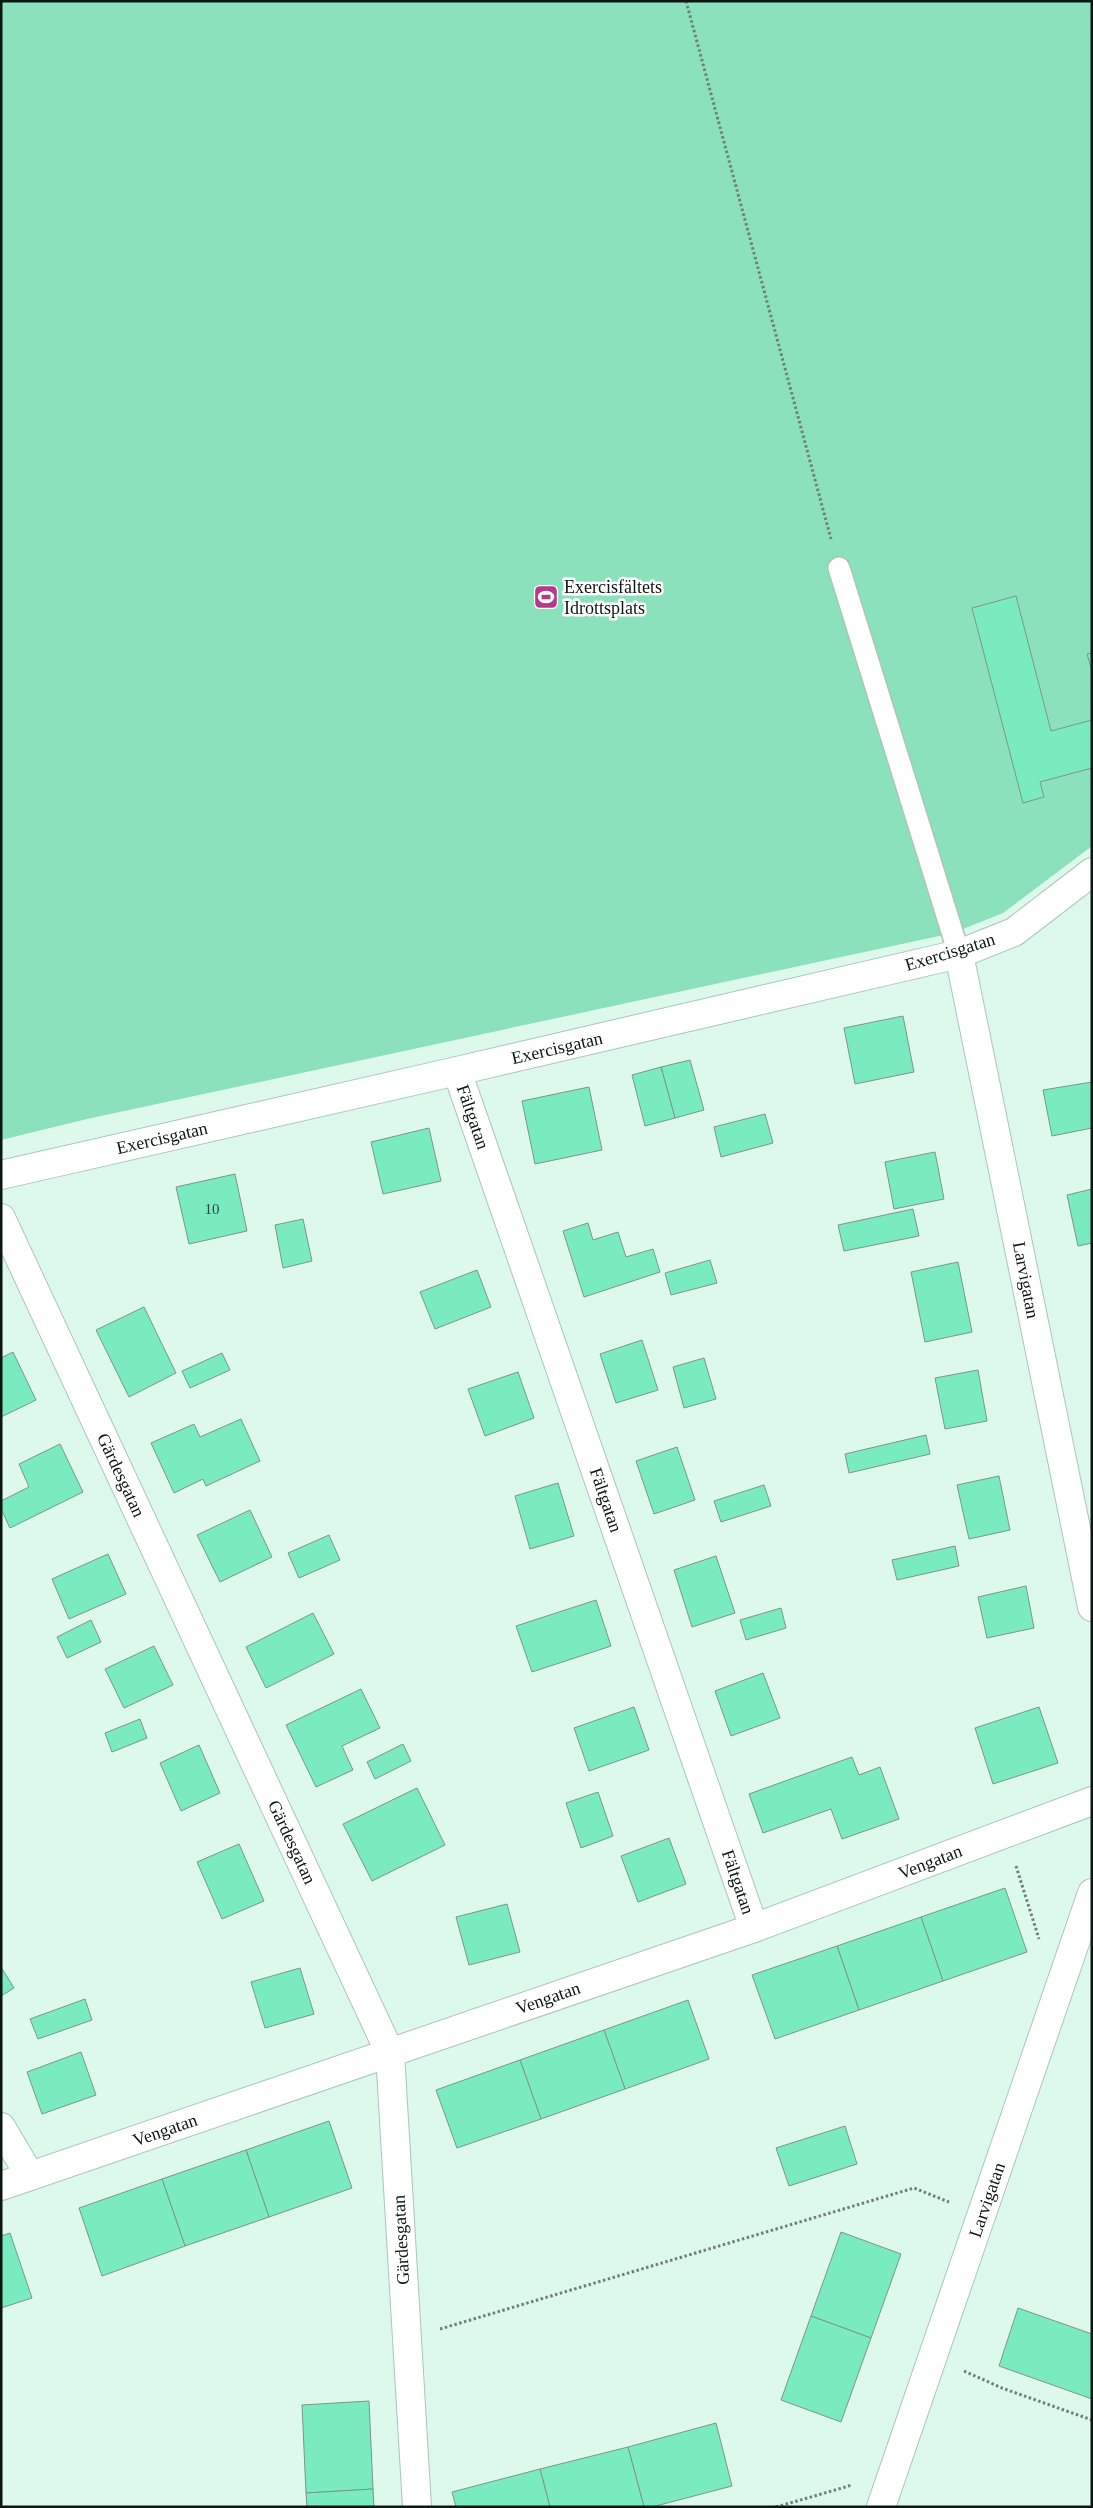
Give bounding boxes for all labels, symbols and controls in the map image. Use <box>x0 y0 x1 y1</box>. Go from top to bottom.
place label: Exercisfältets Idrottsplats <box>564 577 662 618</box>
sports icon: Exercisfältets Idrottsplats <box>533 584 559 610</box>
street label: Exercisgatan <box>903 929 997 975</box>
street label: Exercisgatan <box>509 1028 605 1068</box>
street label: Fältgatan <box>453 1082 493 1152</box>
street label: Exercisgatan <box>114 1118 210 1158</box>
house number: 10 <box>205 1201 220 1217</box>
street label: Larvigatan <box>1009 1240 1043 1320</box>
street label: Gärdesgatan <box>93 1430 149 1520</box>
street label: Fältgatan <box>586 1465 626 1535</box>
street label: Gärdesgatan <box>264 1797 320 1887</box>
street label: Vengatan <box>895 1841 965 1883</box>
street label: Fältgatan <box>718 1847 758 1917</box>
street label: Vengatan <box>513 1978 583 2018</box>
street label: Vengatan <box>130 2110 200 2150</box>
street label: Larvigatan <box>965 2160 1009 2240</box>
street label: Gärdesgatan <box>389 2195 413 2285</box>

